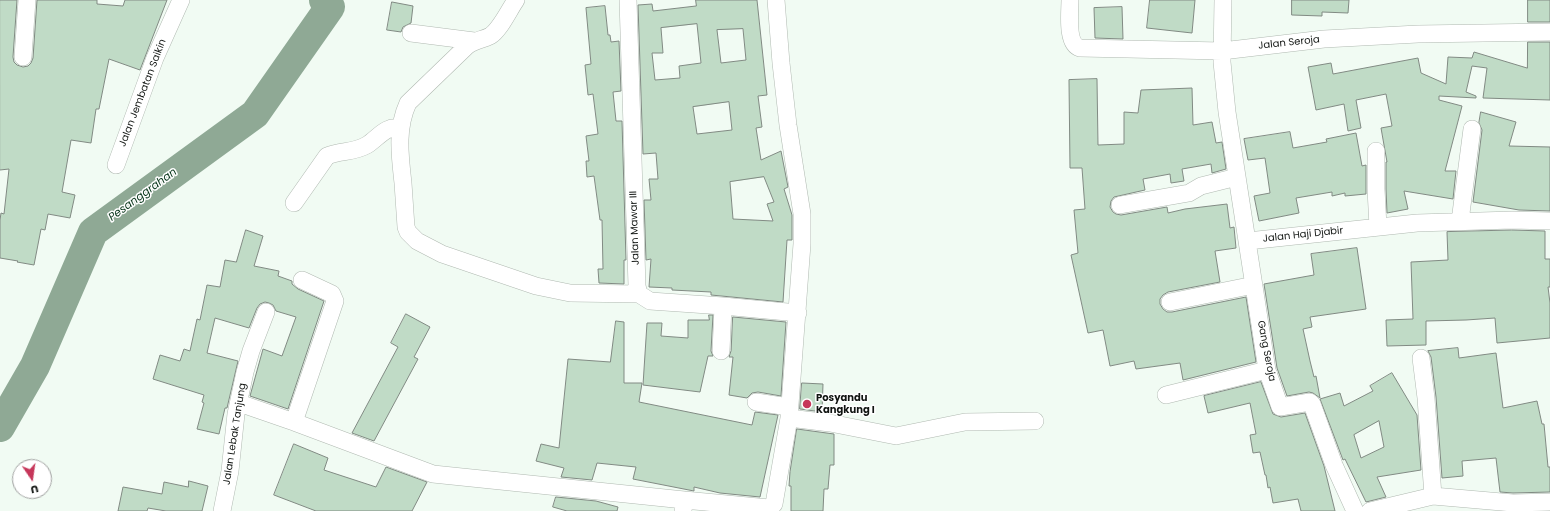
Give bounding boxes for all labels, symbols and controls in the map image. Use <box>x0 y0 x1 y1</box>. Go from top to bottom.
street label: Jalan Seroja <box>1258 34 1320 52</box>
street label: Jalan Jembatan Saikin <box>117 38 169 148</box>
water label: Pesanggrahan <box>106 166 180 224</box>
street label: Jalan Mawar III <box>628 191 642 265</box>
street label: Jalan Haji Djabir <box>1262 225 1344 245</box>
street label: Gang Seroja <box>1254 320 1278 382</box>
street label: Jalan Lebak Tanjung <box>221 382 249 486</box>
place label: Posyandu Kangkung I <box>816 392 875 416</box>
marker: Posyandu Kangkung I <box>801 398 813 410</box>
north arrow <box>12 459 52 499</box>
text: U <box>29 481 40 498</box>

